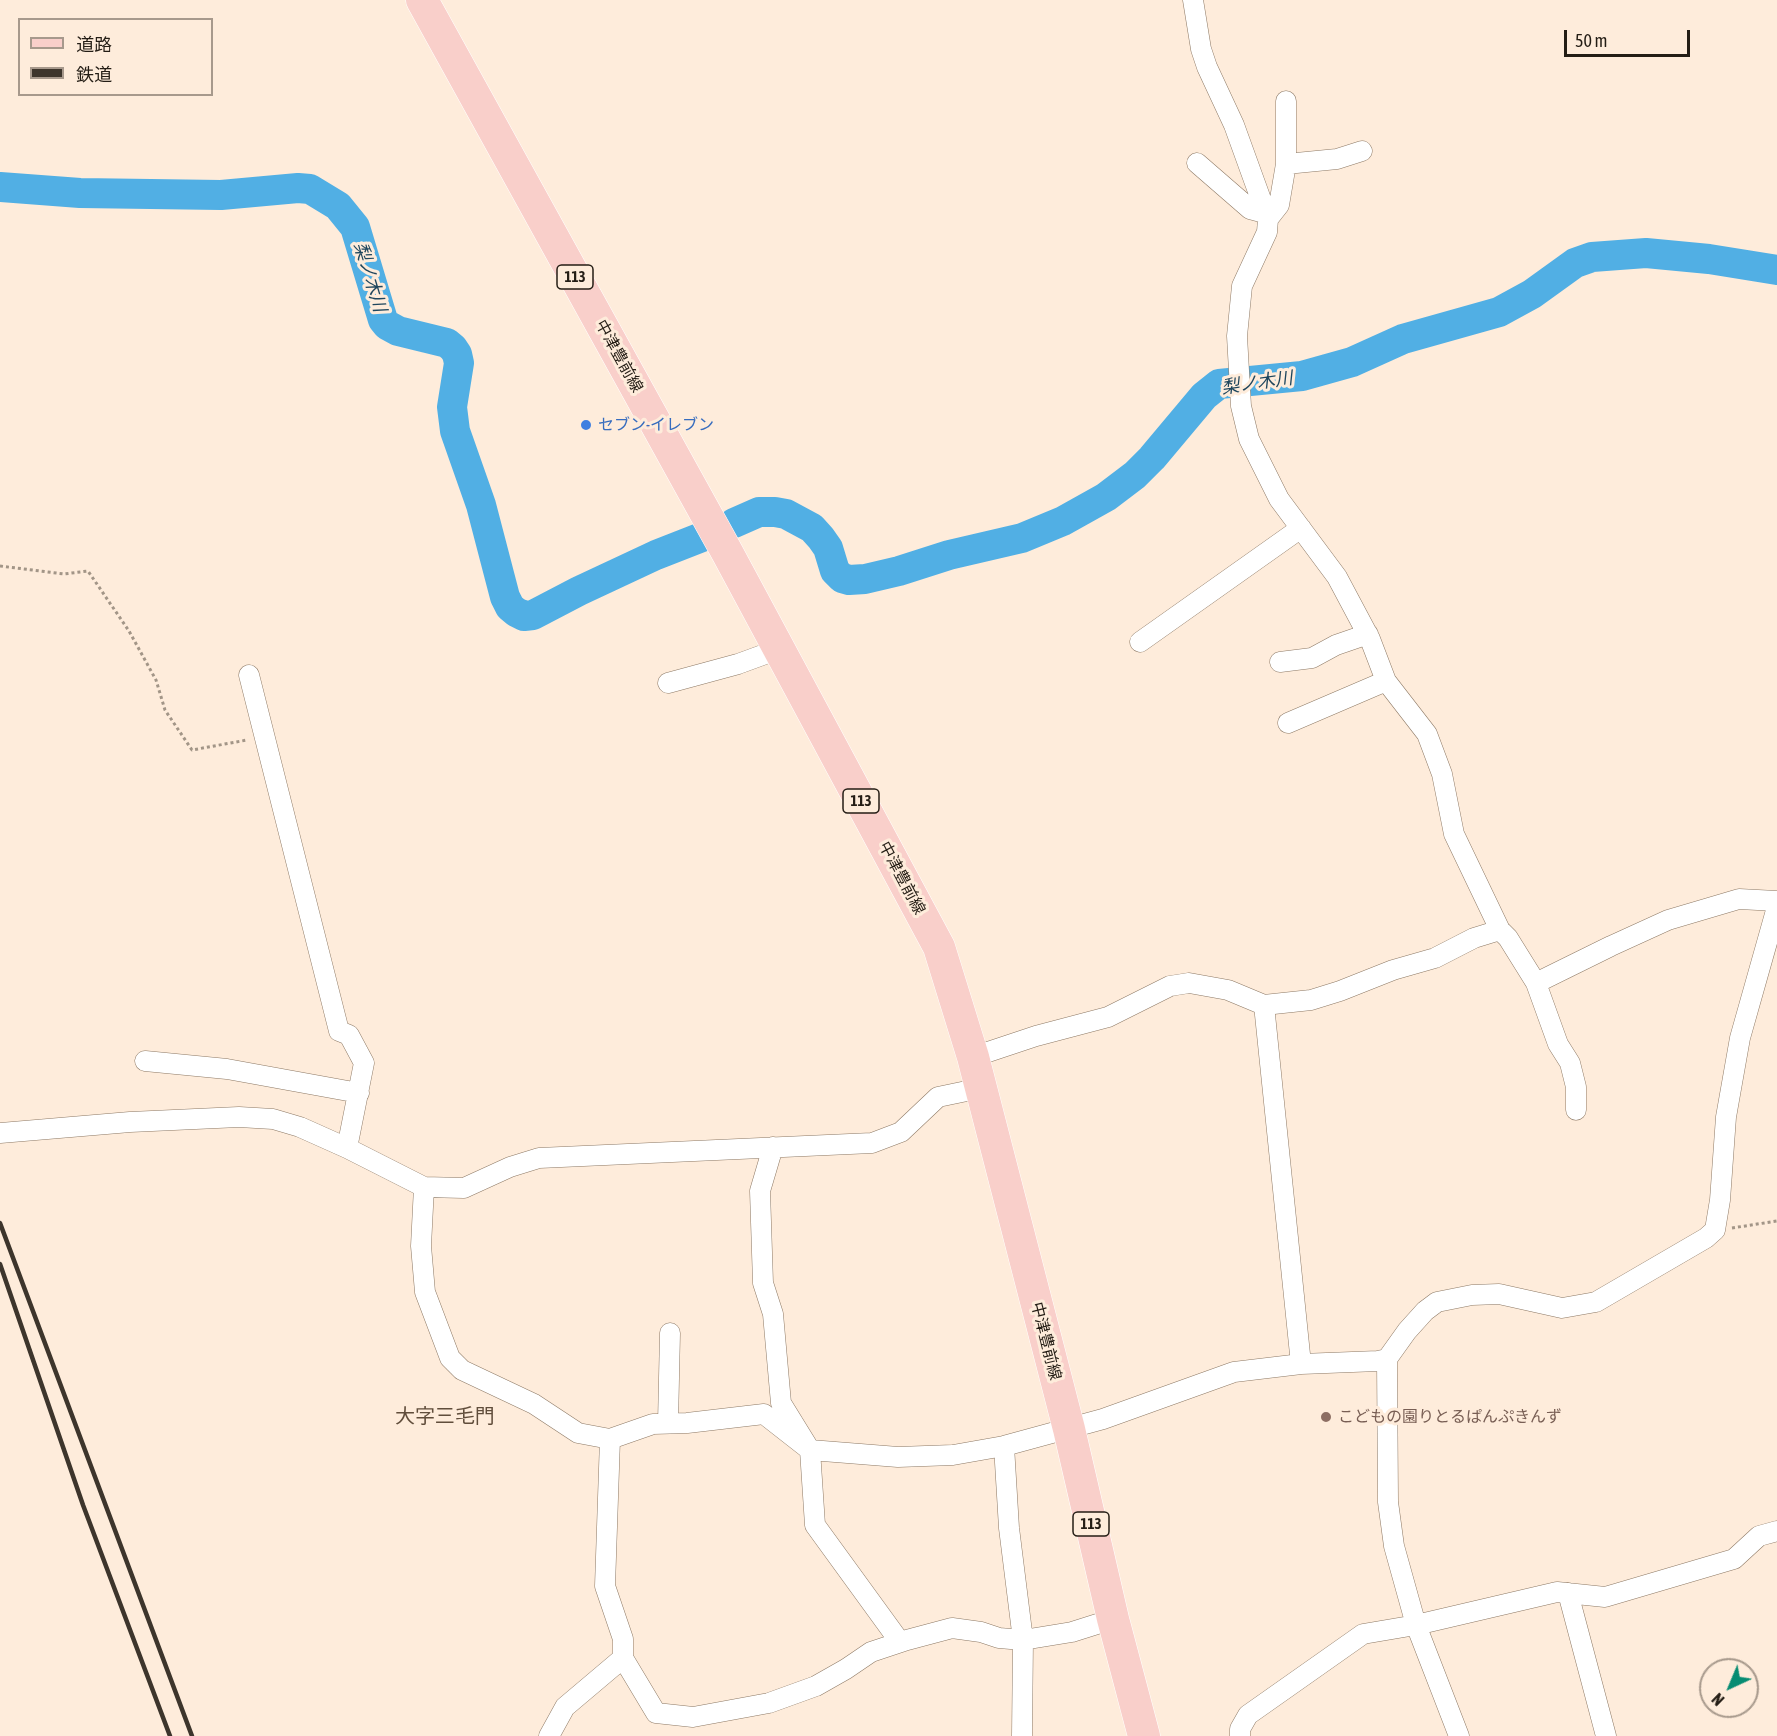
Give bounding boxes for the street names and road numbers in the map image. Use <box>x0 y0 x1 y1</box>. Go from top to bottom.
road number: 113 <box>557 265 593 289</box>
street label: 中津豊前線 <box>591 316 647 396</box>
road number: 113 <box>843 789 879 813</box>
street label: 中津豊前線 <box>875 838 929 918</box>
street label: 中津豊前線 <box>1027 1300 1065 1382</box>
road number: 113 <box>1073 1512 1109 1536</box>

